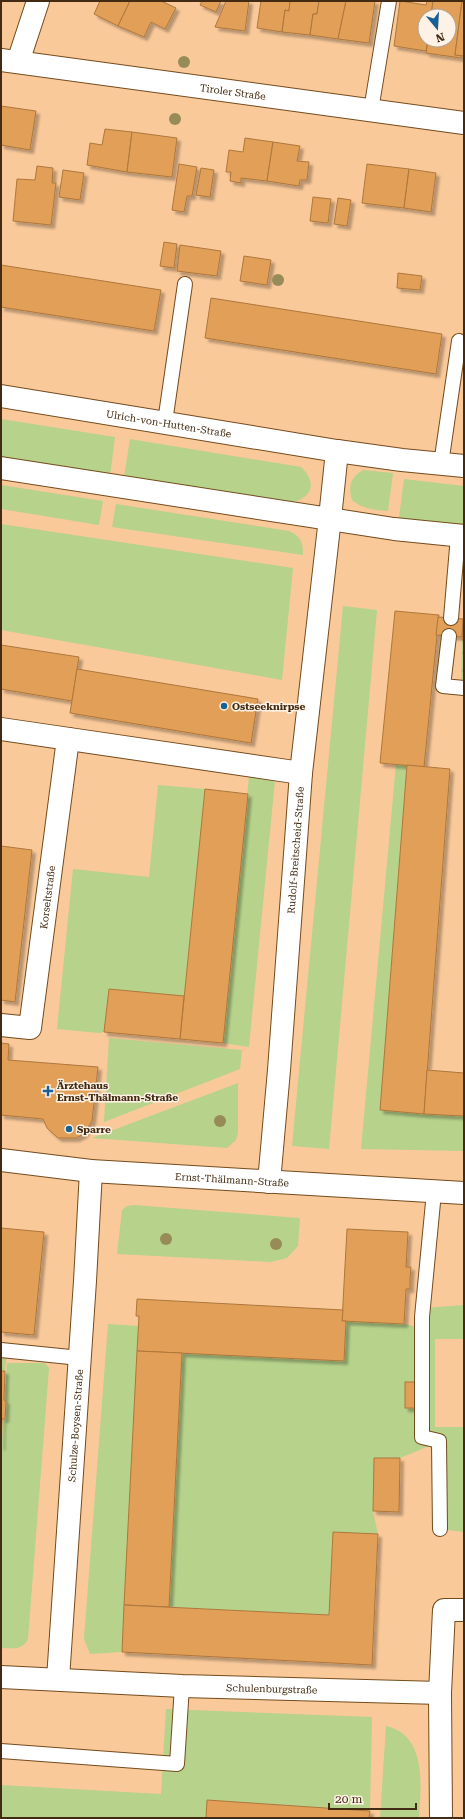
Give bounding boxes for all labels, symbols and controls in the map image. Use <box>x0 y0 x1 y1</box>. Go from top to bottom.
north arrow <box>417 8 457 48</box>
text: N <box>433 30 446 45</box>
street label: Tiroler Straße <box>199 82 267 102</box>
street label: Ulrich-von-Hutten-Straße <box>105 408 233 439</box>
marker: Ostseeknirpse <box>219 701 229 711</box>
place label: Ostseeknirpse <box>232 701 305 712</box>
street label: Rudolf-Breitscheid-Straße <box>285 786 306 914</box>
street label: Korseltstraße <box>38 864 57 930</box>
place label: Ärztehaus Ernst-Thälmann-Straße <box>57 1080 178 1103</box>
marker: Ärztehaus Ernst-Thälmann-Straße <box>42 1085 54 1097</box>
marker: Sparre <box>64 1124 74 1134</box>
place label: Sparre <box>77 1124 111 1135</box>
street label: Ernst-Thälmann-Straße <box>175 1170 290 1188</box>
street label: Schulze-Boysen-Straße <box>66 1368 85 1482</box>
street label: Schulenburgstraße <box>226 1682 318 1695</box>
scale bar <box>329 1785 416 1811</box>
text: 20 m <box>335 1792 362 1806</box>

